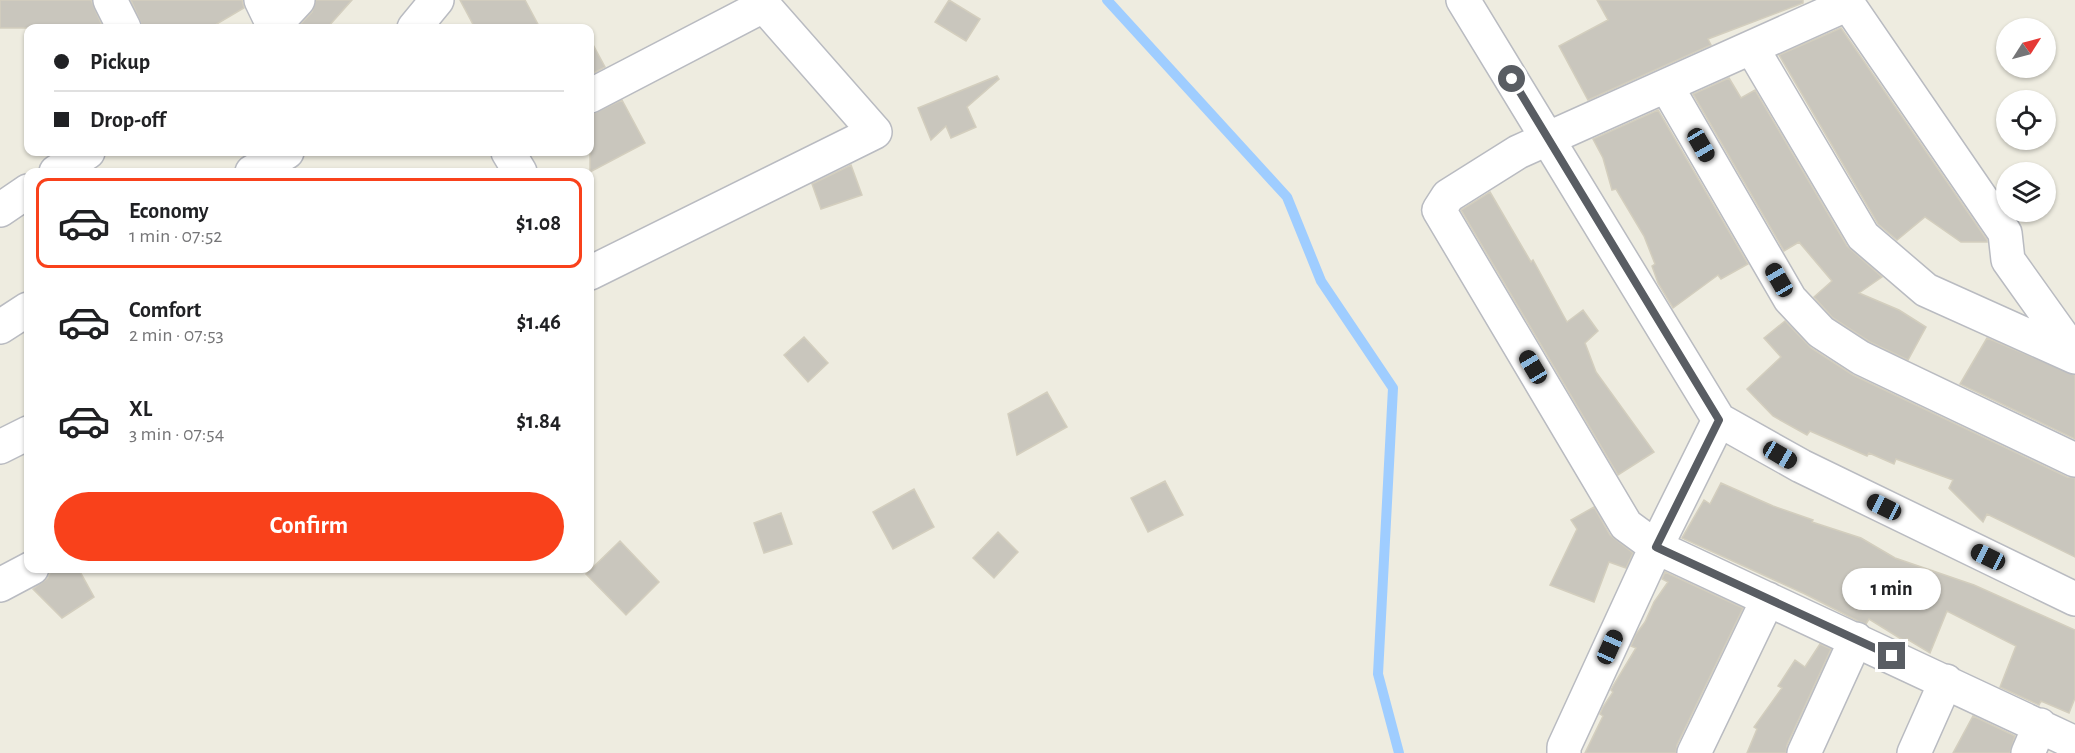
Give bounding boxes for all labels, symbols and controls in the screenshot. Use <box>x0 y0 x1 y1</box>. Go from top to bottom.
north arrow <box>1996 18 2056 78</box>
map controls <box>1996 18 2056 222</box>
text: Pickup <box>90 51 150 73</box>
route start <box>1498 65 1525 92</box>
button: locate <box>1996 90 2056 150</box>
text: Drop-off <box>90 109 166 131</box>
car <box>1684 125 1718 165</box>
button: layers <box>1996 162 2056 222</box>
icon: car <box>57 196 111 250</box>
text: Economy <box>129 200 209 222</box>
text: $1.08 <box>516 212 561 234</box>
text: 1 min · 07:52 <box>129 226 222 246</box>
car <box>1762 260 1796 300</box>
icon: car <box>57 295 111 349</box>
text: Comfort <box>129 299 201 321</box>
text: $1.46 <box>516 311 561 333</box>
text: 2 min · 07:53 <box>129 325 224 345</box>
car <box>1516 347 1550 387</box>
icon: car <box>57 394 111 448</box>
text: XL <box>129 398 152 420</box>
text: $1.84 <box>516 410 561 432</box>
text: 3 min · 07:54 <box>129 424 224 444</box>
car <box>1760 438 1800 472</box>
car <box>1864 491 1904 523</box>
button: Confirm <box>54 492 564 561</box>
car <box>1968 541 2008 573</box>
callout: 1 min <box>1842 569 1942 611</box>
text: 1 min <box>1870 579 1913 599</box>
car <box>1594 627 1626 667</box>
route end <box>1878 642 1905 669</box>

